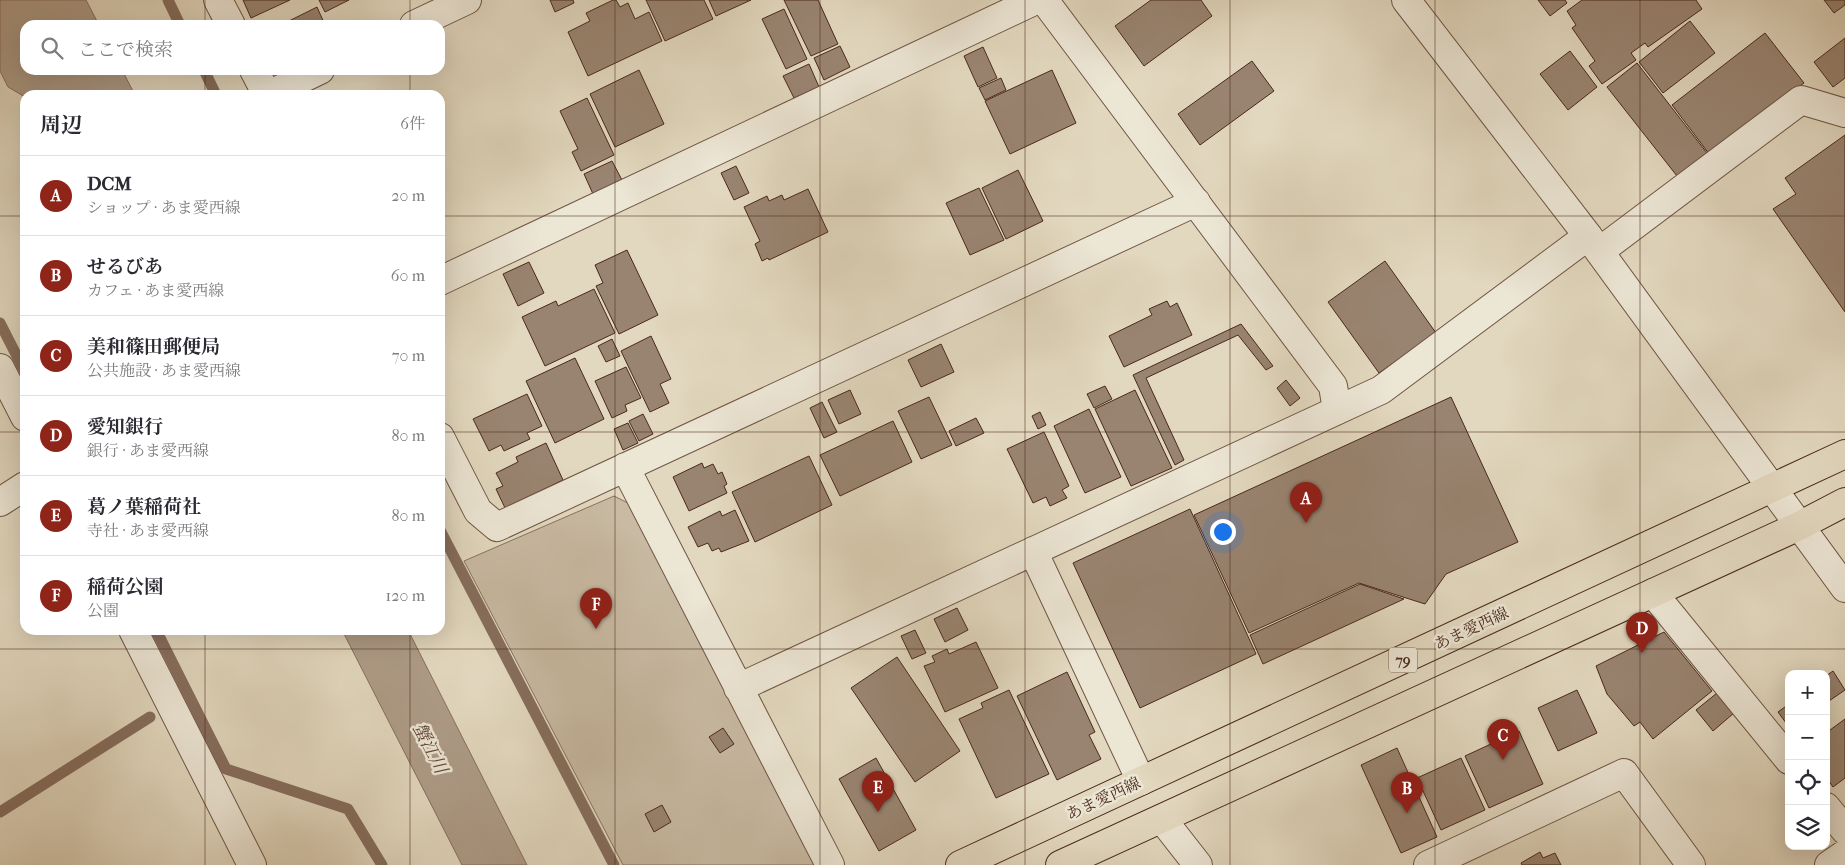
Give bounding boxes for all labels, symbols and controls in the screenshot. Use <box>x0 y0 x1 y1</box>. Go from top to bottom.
search box <box>20 20 445 75</box>
icon: search <box>38 34 66 62</box>
text: ここで検索 <box>78 39 173 61</box>
text: 周辺 <box>40 113 82 137</box>
text: 6件 <box>400 114 425 133</box>
text: DCM <box>87 173 132 195</box>
text: A <box>51 186 61 205</box>
text: 20 m <box>391 186 425 205</box>
text: ショップ · あま愛西線 <box>87 198 241 217</box>
text: せるびあ <box>87 256 163 278</box>
text: B <box>51 266 61 285</box>
text: 60 m <box>391 266 425 285</box>
text: カフェ · あま愛西線 <box>87 281 224 300</box>
text: 美和篠田郵便局 <box>87 336 220 358</box>
text: C <box>51 346 61 365</box>
text: 70 m <box>392 346 425 365</box>
text: 公共施設 · あま愛西線 <box>87 361 241 380</box>
text: 愛知銀行 <box>87 416 163 438</box>
text: D <box>50 426 62 445</box>
text: 80 m <box>391 426 425 445</box>
text: 銀行 · あま愛西線 <box>87 441 209 460</box>
pin: A <box>1290 482 1322 523</box>
text: 葛ノ葉稲荷社 <box>87 496 201 518</box>
text: E <box>51 506 61 525</box>
text: 80 m <box>391 506 425 525</box>
your location <box>1210 519 1236 545</box>
text: 寺社 · あま愛西線 <box>87 521 209 540</box>
text: 稲荷公園 <box>87 576 163 598</box>
text: F <box>52 586 60 605</box>
text: 120 m <box>386 586 425 605</box>
pin: F <box>580 588 612 629</box>
text: 公園 <box>87 601 119 620</box>
street label: あま愛西線 <box>1431 603 1511 654</box>
pin: D <box>1626 612 1658 653</box>
road number: 79 <box>1389 648 1417 672</box>
map controls <box>1785 670 1830 850</box>
button: + <box>1785 670 1830 715</box>
button: − <box>1785 715 1830 760</box>
water label: 蟹江川 <box>408 719 452 779</box>
pin: C <box>1487 719 1519 760</box>
button: locate <box>1785 760 1830 805</box>
pin: E <box>862 771 894 812</box>
pin: B <box>1391 772 1423 813</box>
street label: あま愛西線 <box>1063 773 1143 824</box>
button: layers <box>1785 805 1830 850</box>

